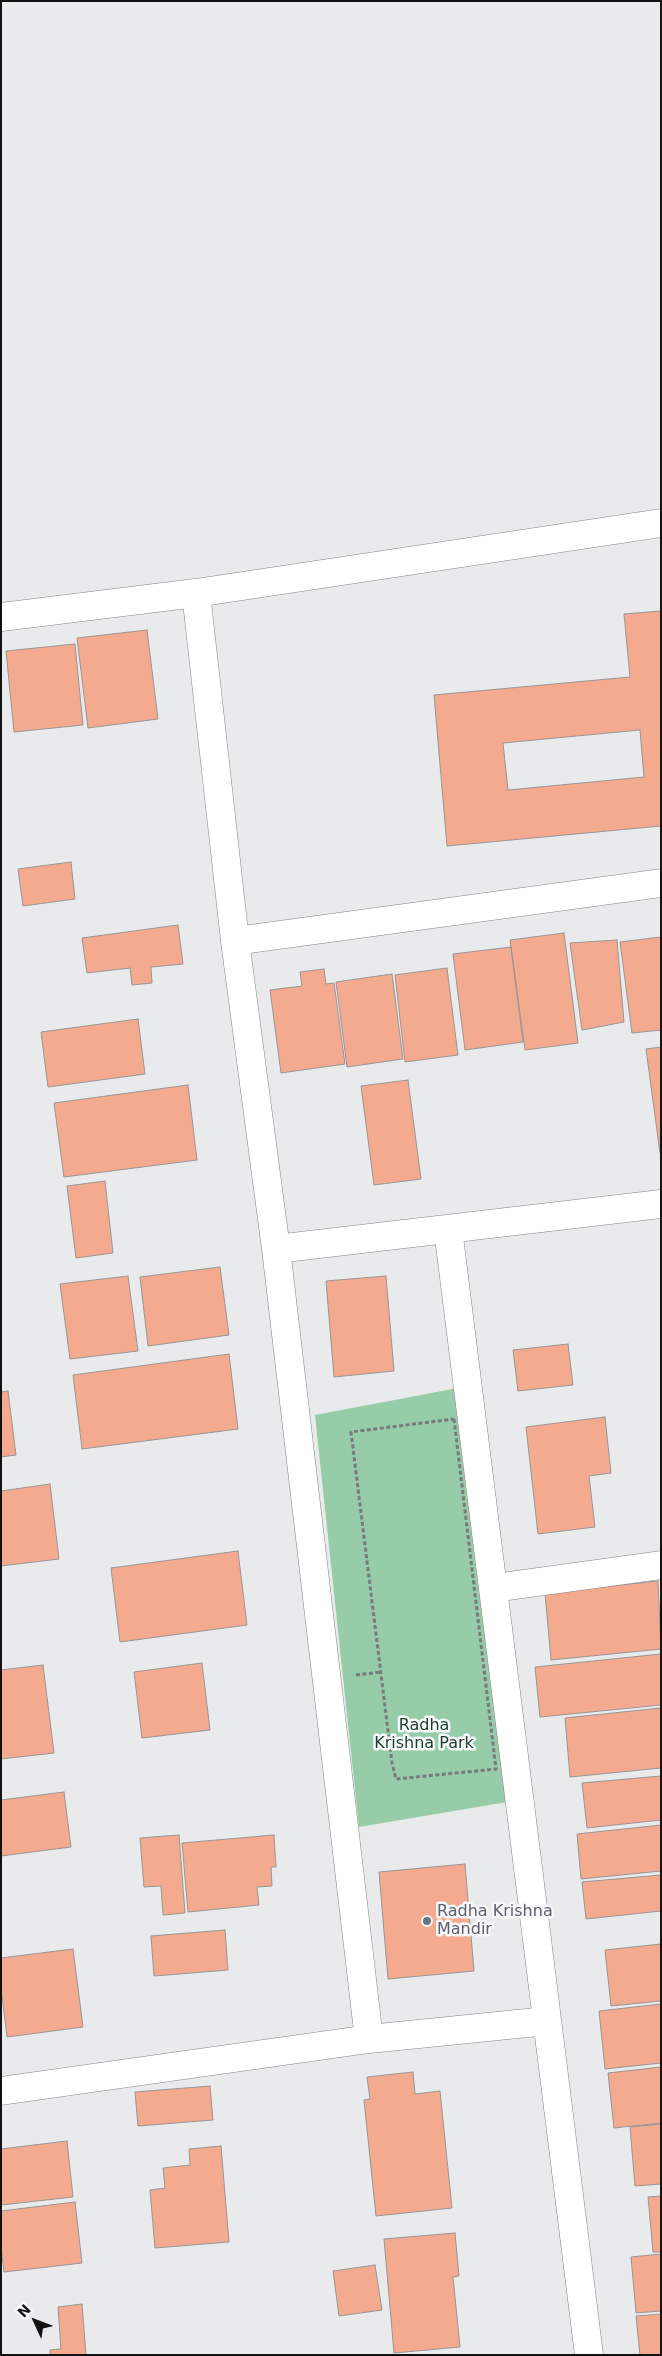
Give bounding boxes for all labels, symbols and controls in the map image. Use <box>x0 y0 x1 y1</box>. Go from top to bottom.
park label: Radha Krishna Park <box>374 1716 474 1754</box>
place label: Radha Krishna Mandir <box>437 1902 553 1940</box>
marker: Radha Krishna Mandir <box>421 1915 433 1927</box>
north arrow <box>10 2296 60 2346</box>
text: N <box>14 2301 34 2321</box>

